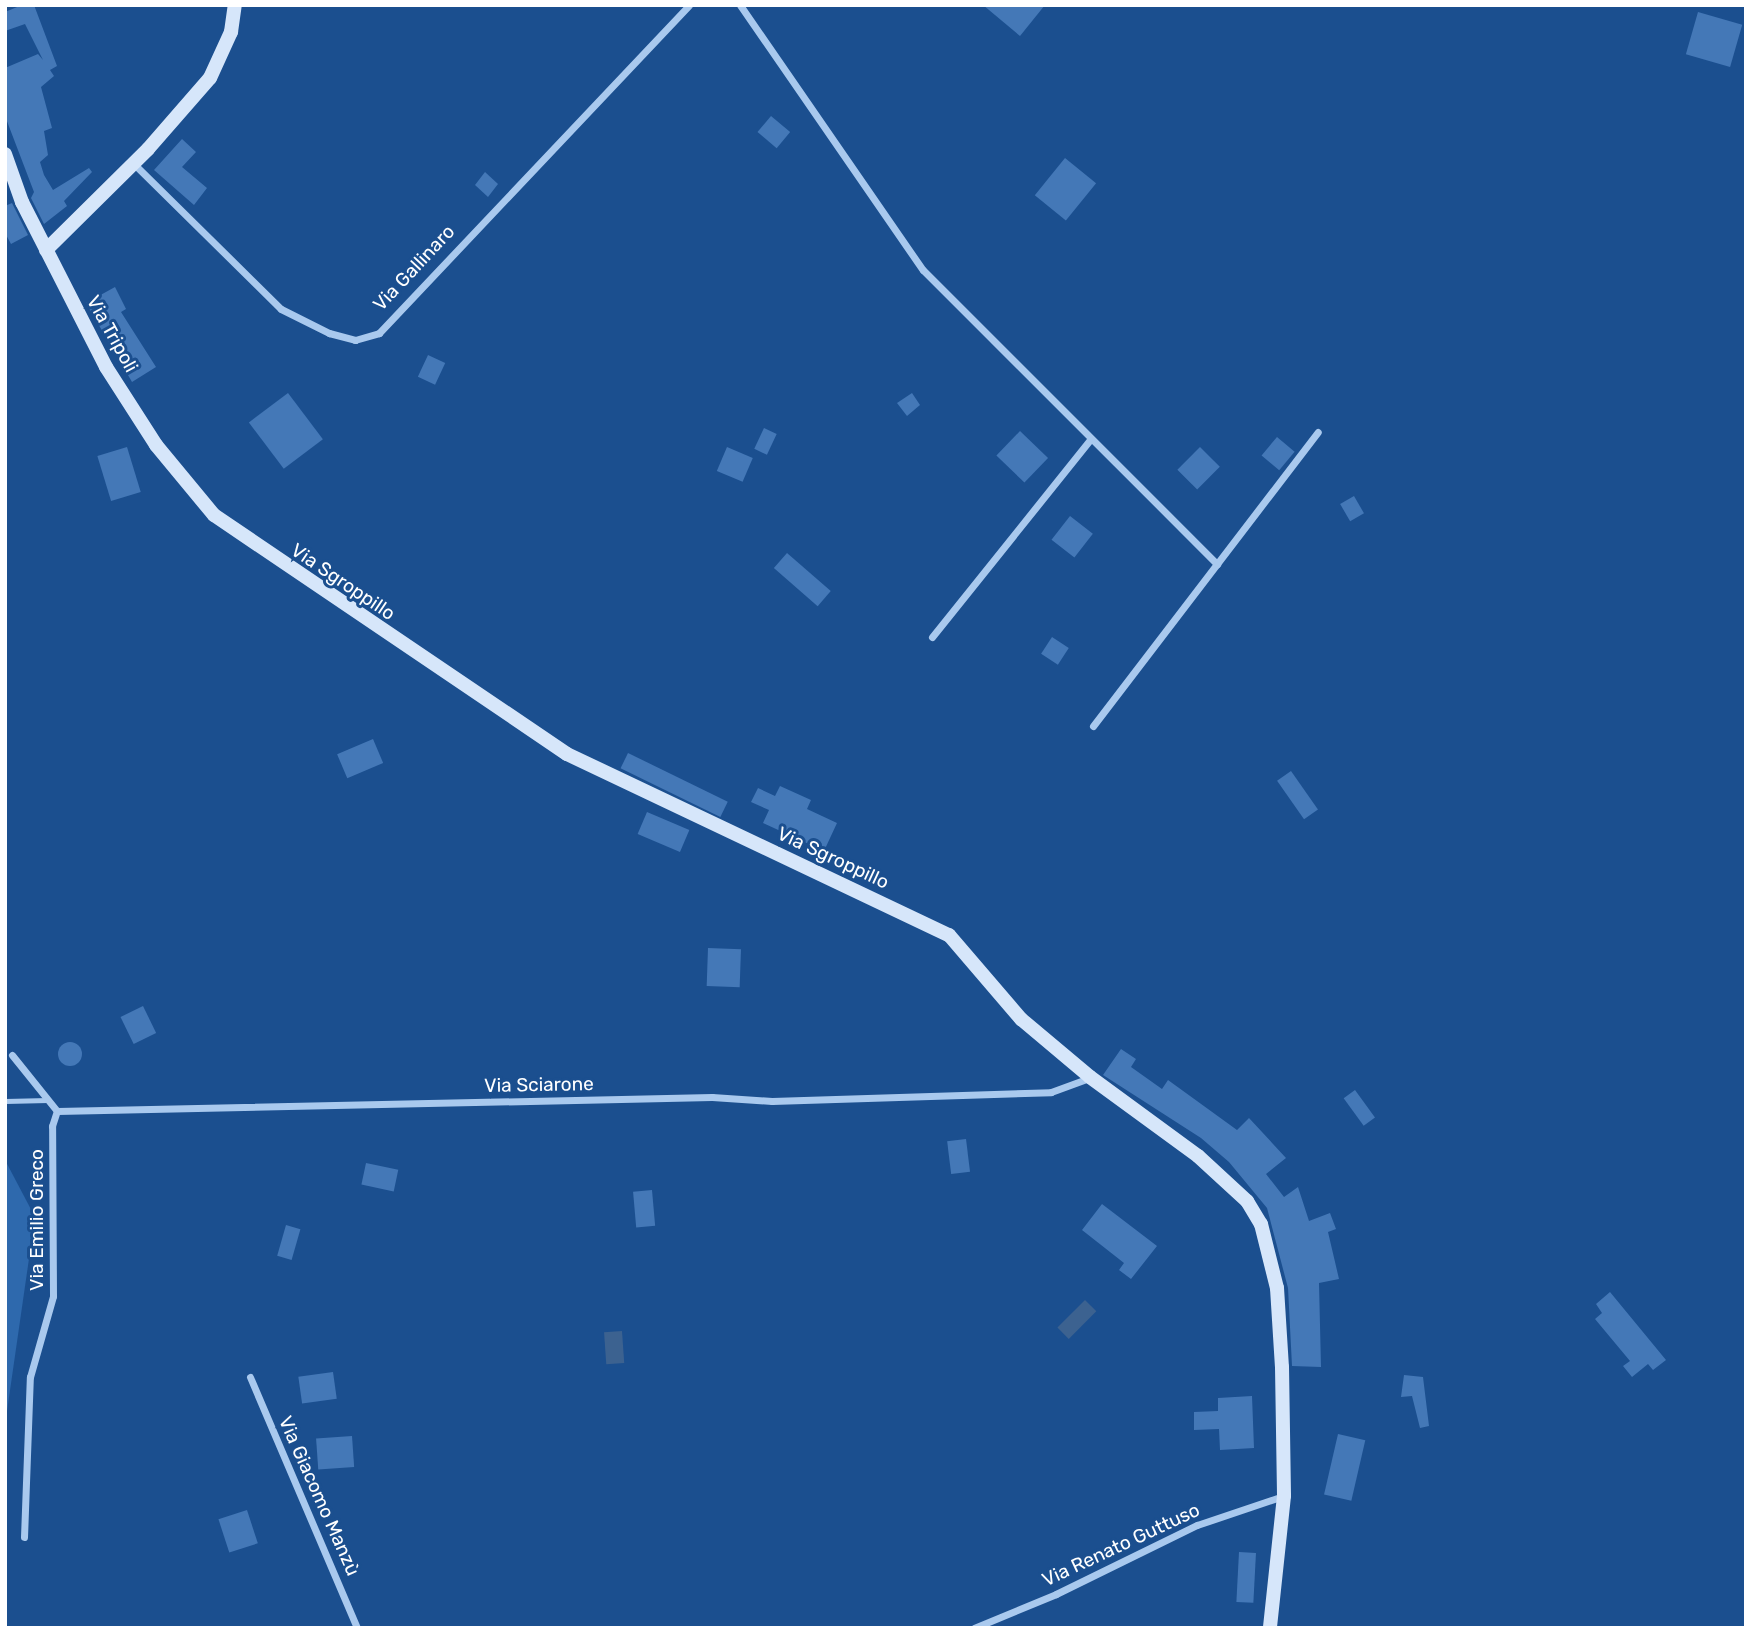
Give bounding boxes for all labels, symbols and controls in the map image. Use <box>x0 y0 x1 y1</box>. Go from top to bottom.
street label: Via Gallinaro <box>368 220 460 316</box>
street label: Via Tripoli <box>81 291 143 377</box>
street label: Via Sgroppillo <box>287 539 399 625</box>
street label: Via Sgroppillo <box>774 822 892 894</box>
street label: Via Sciarone <box>484 1073 594 1097</box>
street label: Via Emilio Greco <box>26 1149 48 1291</box>
street label: Via Giacomo Manzù <box>274 1413 364 1579</box>
street label: Via Renato Guttuso <box>1039 1498 1203 1592</box>

